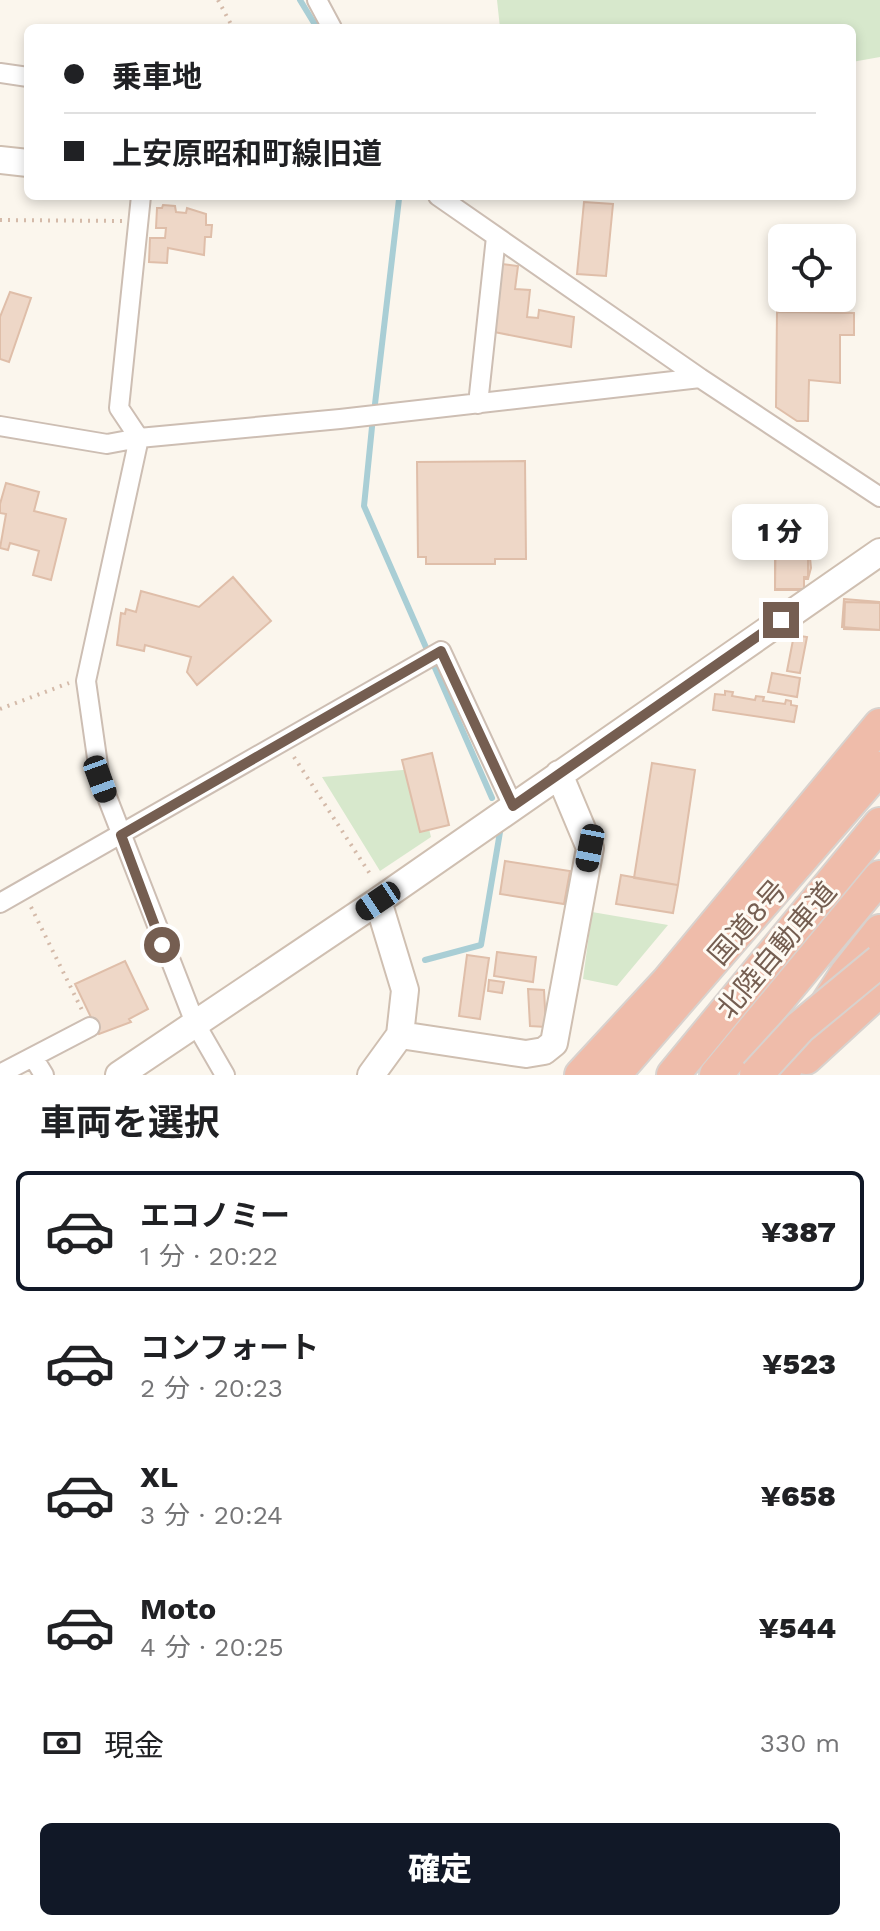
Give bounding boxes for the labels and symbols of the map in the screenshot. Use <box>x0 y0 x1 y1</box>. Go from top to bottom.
callout: 1 分 <box>733 504 829 560</box>
route end <box>763 602 799 638</box>
car <box>81 752 119 806</box>
car <box>574 822 606 874</box>
street label: 国道8号 <box>702 873 793 971</box>
street label: 北陸自動車道 <box>710 875 843 1025</box>
car <box>351 878 405 924</box>
route start <box>144 927 180 963</box>

